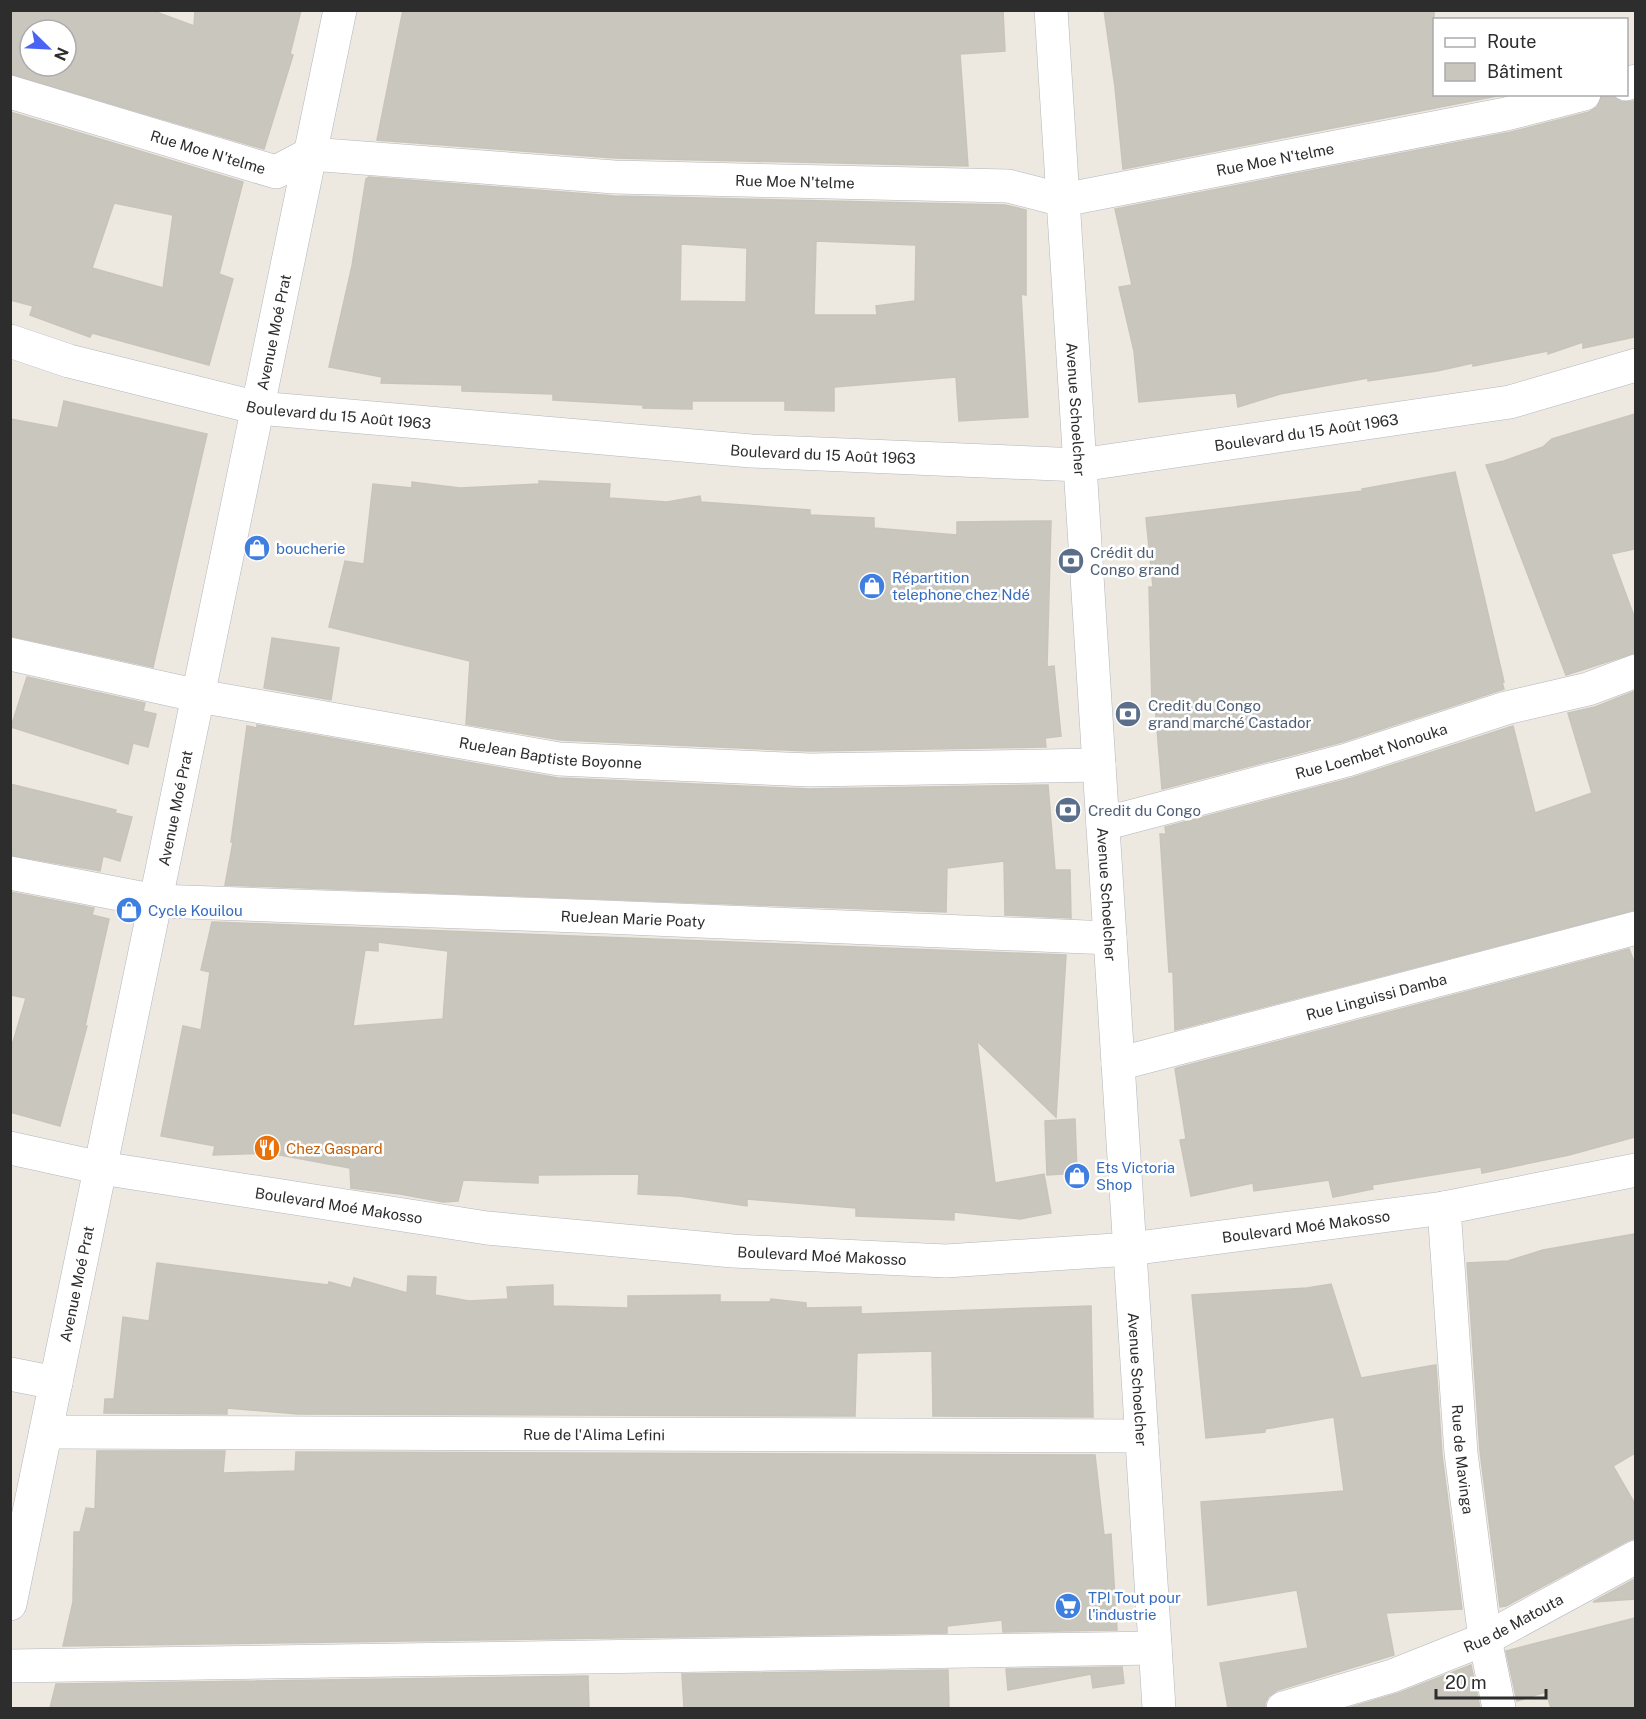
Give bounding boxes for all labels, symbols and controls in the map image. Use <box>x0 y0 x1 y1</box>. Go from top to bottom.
north arrow <box>18 18 78 78</box>
legend <box>1433 18 1628 96</box>
text: Route <box>1487 31 1536 52</box>
text: N <box>50 44 72 63</box>
text: Bâtiment <box>1487 61 1563 82</box>
street label: Rue Moe N'telme <box>149 126 268 177</box>
street label: Rue Moe N'telme <box>1215 139 1335 179</box>
street label: Rue Moe N'telme <box>735 171 855 191</box>
street label: Avenue Moé Prat <box>253 272 294 391</box>
street label: Avenue Schoelcher <box>1064 342 1089 477</box>
street label: Boulevard du 15 Août 1963 <box>244 397 432 432</box>
street label: Boulevard du 15 Août 1963 <box>1213 410 1399 454</box>
street label: Boulevard du 15 Août 1963 <box>730 441 916 467</box>
shop icon: boucherie <box>242 533 272 563</box>
place label: boucherie <box>276 540 345 557</box>
place label: Crédit du Congo grand <box>1090 544 1179 578</box>
bank icon: Crédit du Congo grand <box>1056 546 1086 576</box>
place label: Répartition telephone chez Ndé <box>892 569 1030 603</box>
shop icon: Répartition telephone chez Ndé <box>857 571 887 601</box>
place label: Credit du Congo grand marché Castador <box>1148 697 1312 731</box>
bank icon: Credit du Congo grand marché Castador <box>1113 699 1143 729</box>
street label: Rue Loembet Nonouka <box>1293 719 1449 782</box>
street label: RueJean Baptiste Boyonne <box>458 733 642 771</box>
street label: Avenue Moé Prat <box>155 748 195 867</box>
bank icon: Credit du Congo <box>1053 795 1083 825</box>
place label: Credit du Congo <box>1088 802 1201 819</box>
street label: Avenue Schoelcher <box>1094 827 1120 962</box>
shop icon: Cycle Kouilou <box>114 895 144 925</box>
place label: Cycle Kouilou <box>148 902 243 919</box>
street label: RueJean Marie Poaty <box>560 907 706 930</box>
street label: Rue Linguissi Damba <box>1304 970 1449 1023</box>
restaurant icon: Chez Gaspard <box>252 1133 282 1163</box>
place label: Chez Gaspard <box>286 1140 383 1157</box>
place label: Ets Victoria Shop <box>1096 1159 1175 1193</box>
shop icon: Ets Victoria Shop <box>1062 1161 1092 1191</box>
street label: Boulevard Moé Makosso <box>254 1184 424 1226</box>
street label: Boulevard Moé Makosso <box>1221 1207 1391 1245</box>
street label: Avenue Moé Prat <box>56 1224 97 1343</box>
street label: Boulevard Moé Makosso <box>737 1243 907 1268</box>
street label: Avenue Schoelcher <box>1125 1312 1151 1447</box>
street label: Rue de Mavinga <box>1449 1404 1477 1515</box>
street label: Rue de l'Alima Lefini <box>523 1425 665 1443</box>
place label: TPI Tout pour l'industrie <box>1088 1589 1181 1623</box>
street label: Rue de Matouta <box>1461 1590 1566 1655</box>
supermarket icon: TPI Tout pour l'industrie <box>1053 1591 1083 1621</box>
scale bar <box>1436 1662 1546 1700</box>
text: 20 m <box>1445 1672 1487 1693</box>

